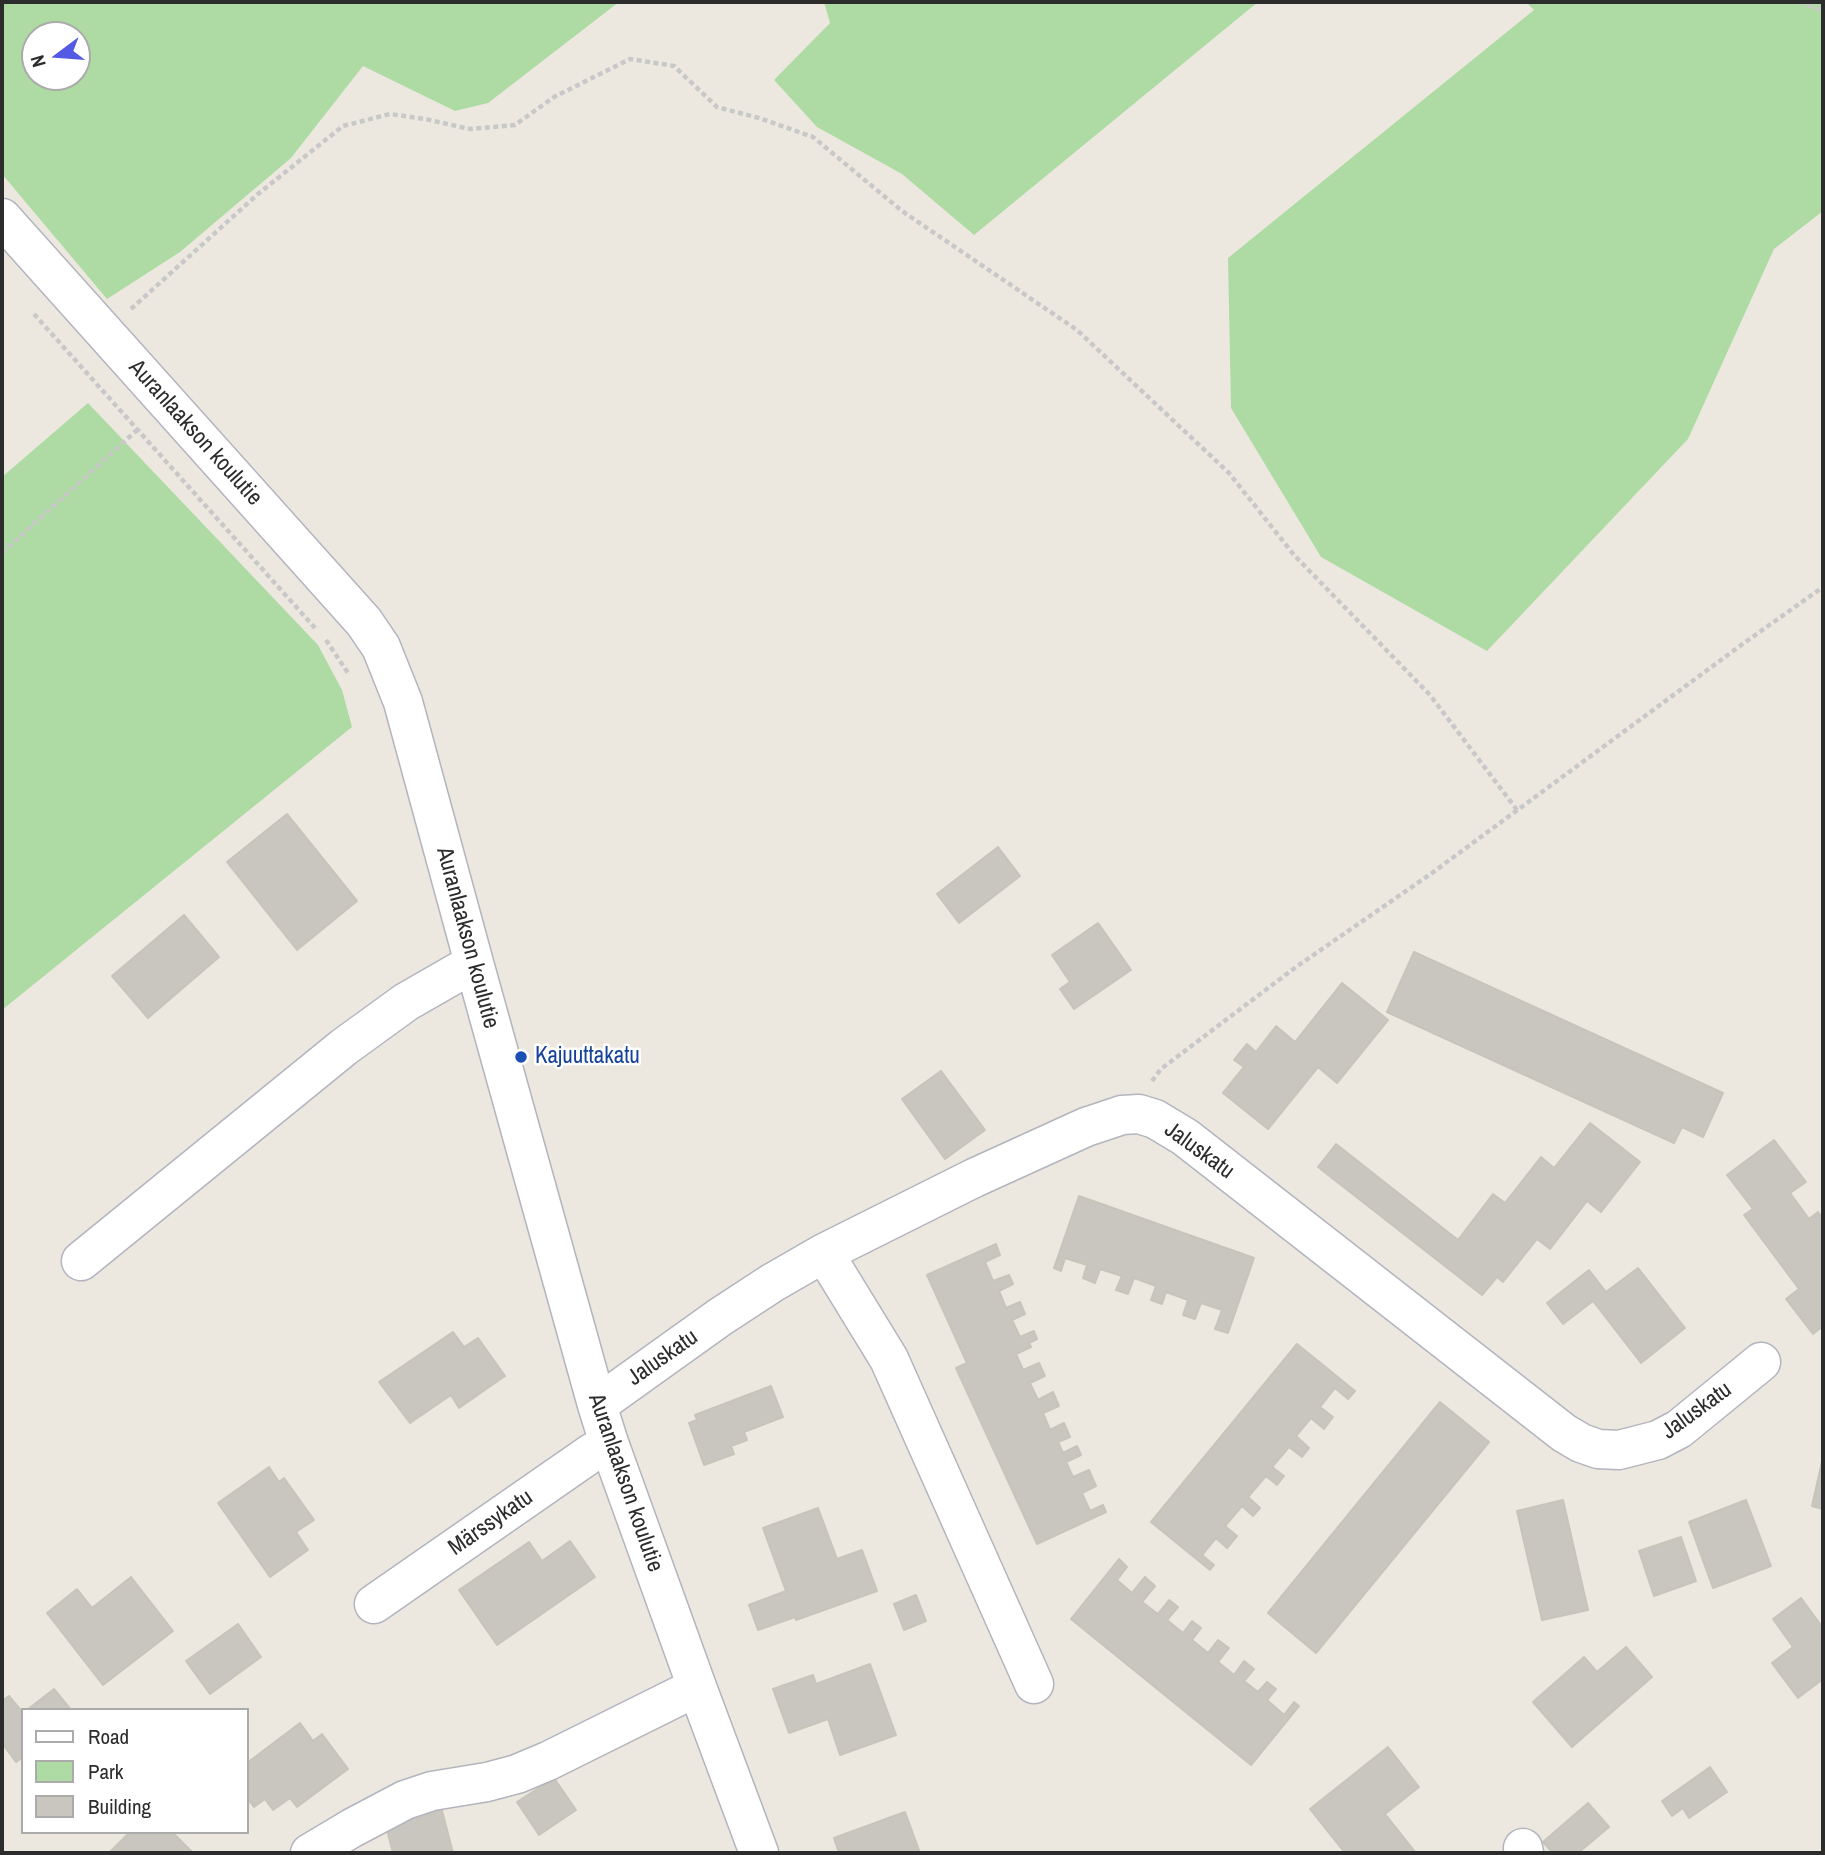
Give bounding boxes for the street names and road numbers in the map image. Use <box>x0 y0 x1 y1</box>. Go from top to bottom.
street label: Auranlaakson koulutie <box>122 354 268 512</box>
street label: Auranlaakson koulutie <box>430 844 504 1032</box>
street label: Jaluskatu <box>1159 1116 1239 1186</box>
street label: Jaluskatu <box>622 1324 704 1392</box>
street label: Jaluskatu <box>1657 1376 1737 1446</box>
street label: Auranlaakson koulutie <box>582 1390 668 1576</box>
street label: Märssykatu <box>444 1484 538 1562</box>

